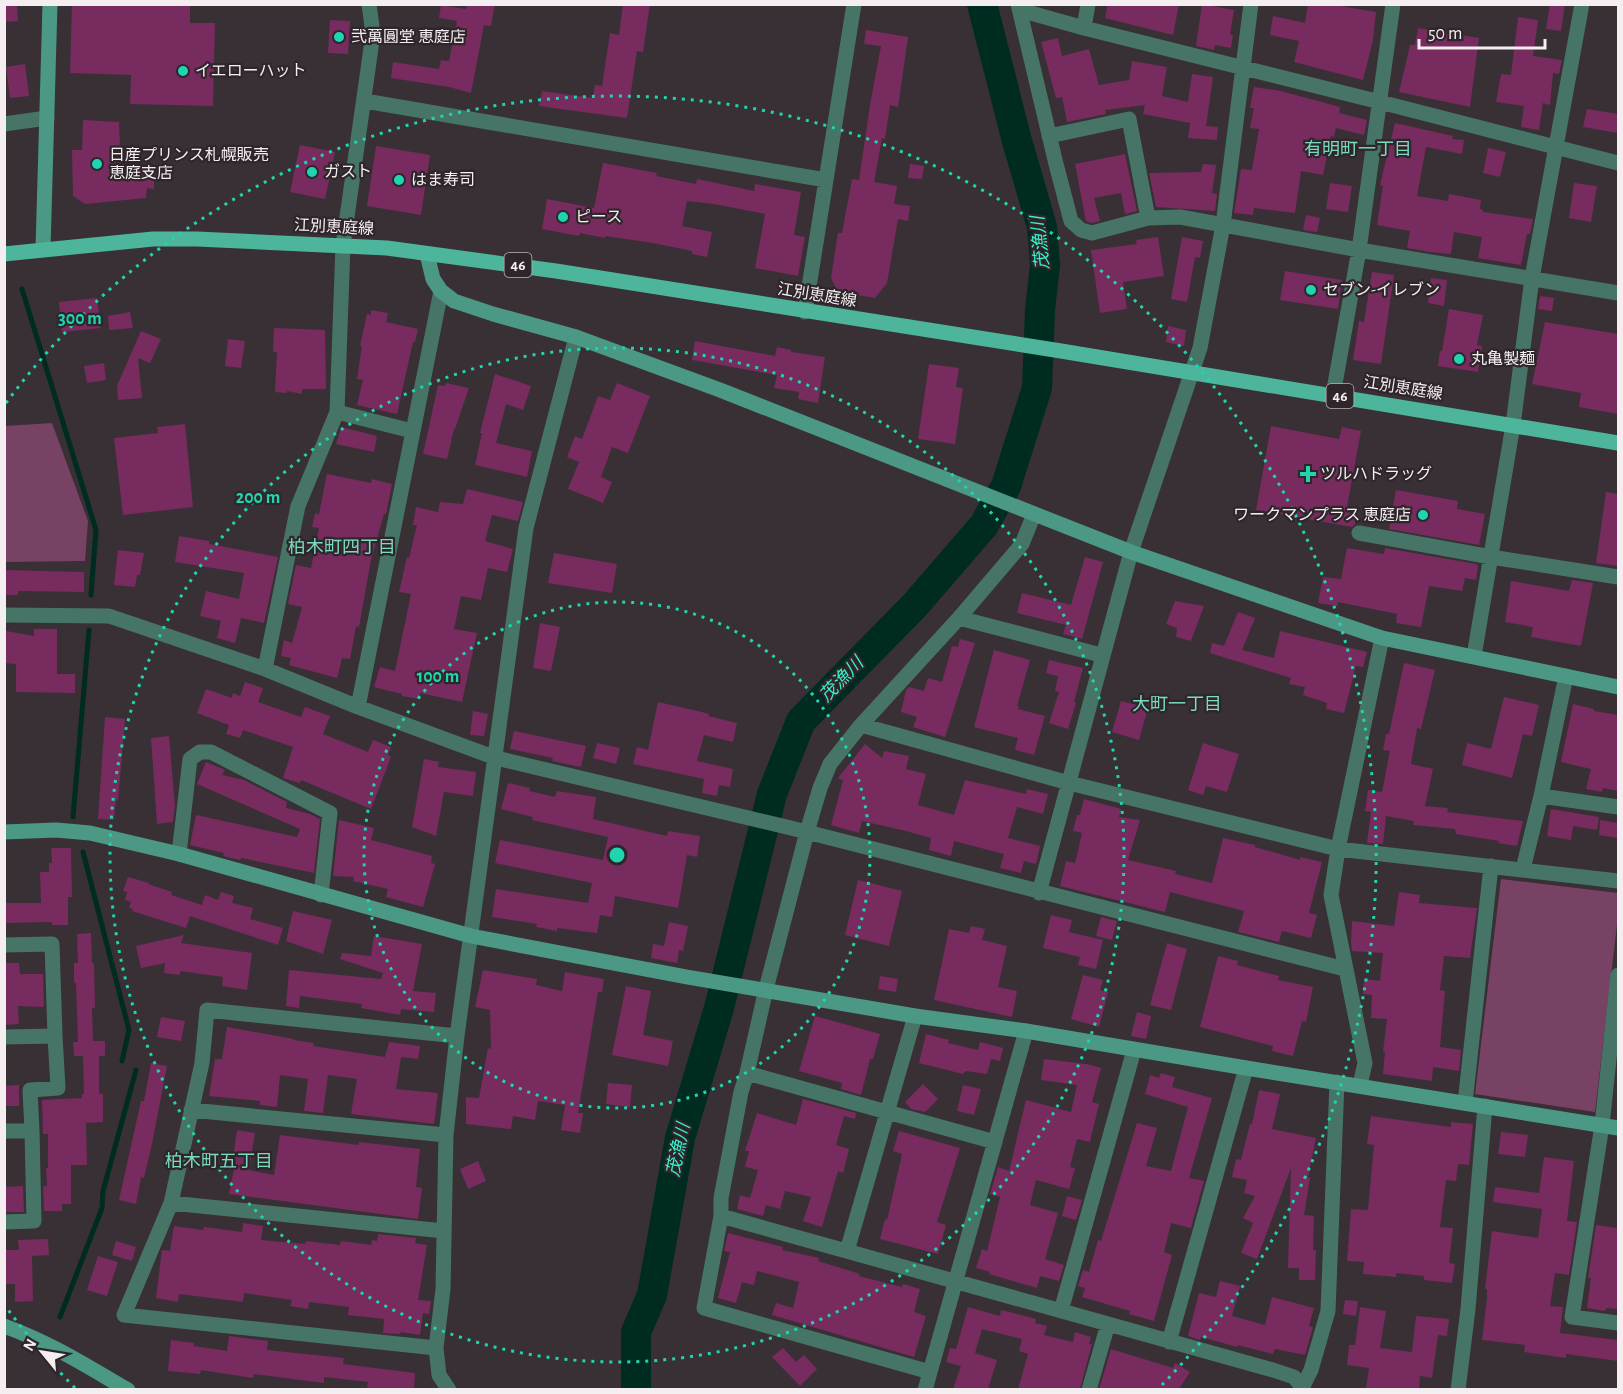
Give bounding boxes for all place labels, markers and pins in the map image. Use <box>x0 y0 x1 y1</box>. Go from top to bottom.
place label: 弐萬圓堂 恵庭店 <box>351 29 466 45</box>
marker: 弐萬圓堂 恵庭店 <box>332 30 346 44</box>
place label: イエローハット <box>195 63 307 79</box>
marker: イエローハット <box>176 64 190 78</box>
place label: 日産プリンス札幌販売 恵庭支店 <box>109 147 269 181</box>
marker: 日産プリンス札幌販売 恵庭支店 <box>90 157 104 171</box>
place label: ガスト <box>324 163 372 180</box>
marker: ガスト <box>305 165 319 179</box>
place label: はま寿司 <box>411 171 475 188</box>
marker: はま寿司 <box>392 173 406 187</box>
place label: ピース <box>575 209 622 225</box>
marker: ピース <box>556 210 570 224</box>
place label: セブン-イレブン <box>1323 281 1440 298</box>
marker: セブン-イレブン <box>1304 283 1318 297</box>
place label: 丸亀製麺 <box>1471 350 1535 367</box>
marker: 丸亀製麺 <box>1452 352 1466 366</box>
place label: ツルハドラッグ <box>1320 465 1432 482</box>
marker: ツルハドラッグ <box>1301 467 1315 481</box>
place label: ワークマンプラス 恵庭店 <box>1233 507 1411 523</box>
marker: ワークマンプラス 恵庭店 <box>1416 508 1430 522</box>
centre of rings <box>607 845 627 865</box>

